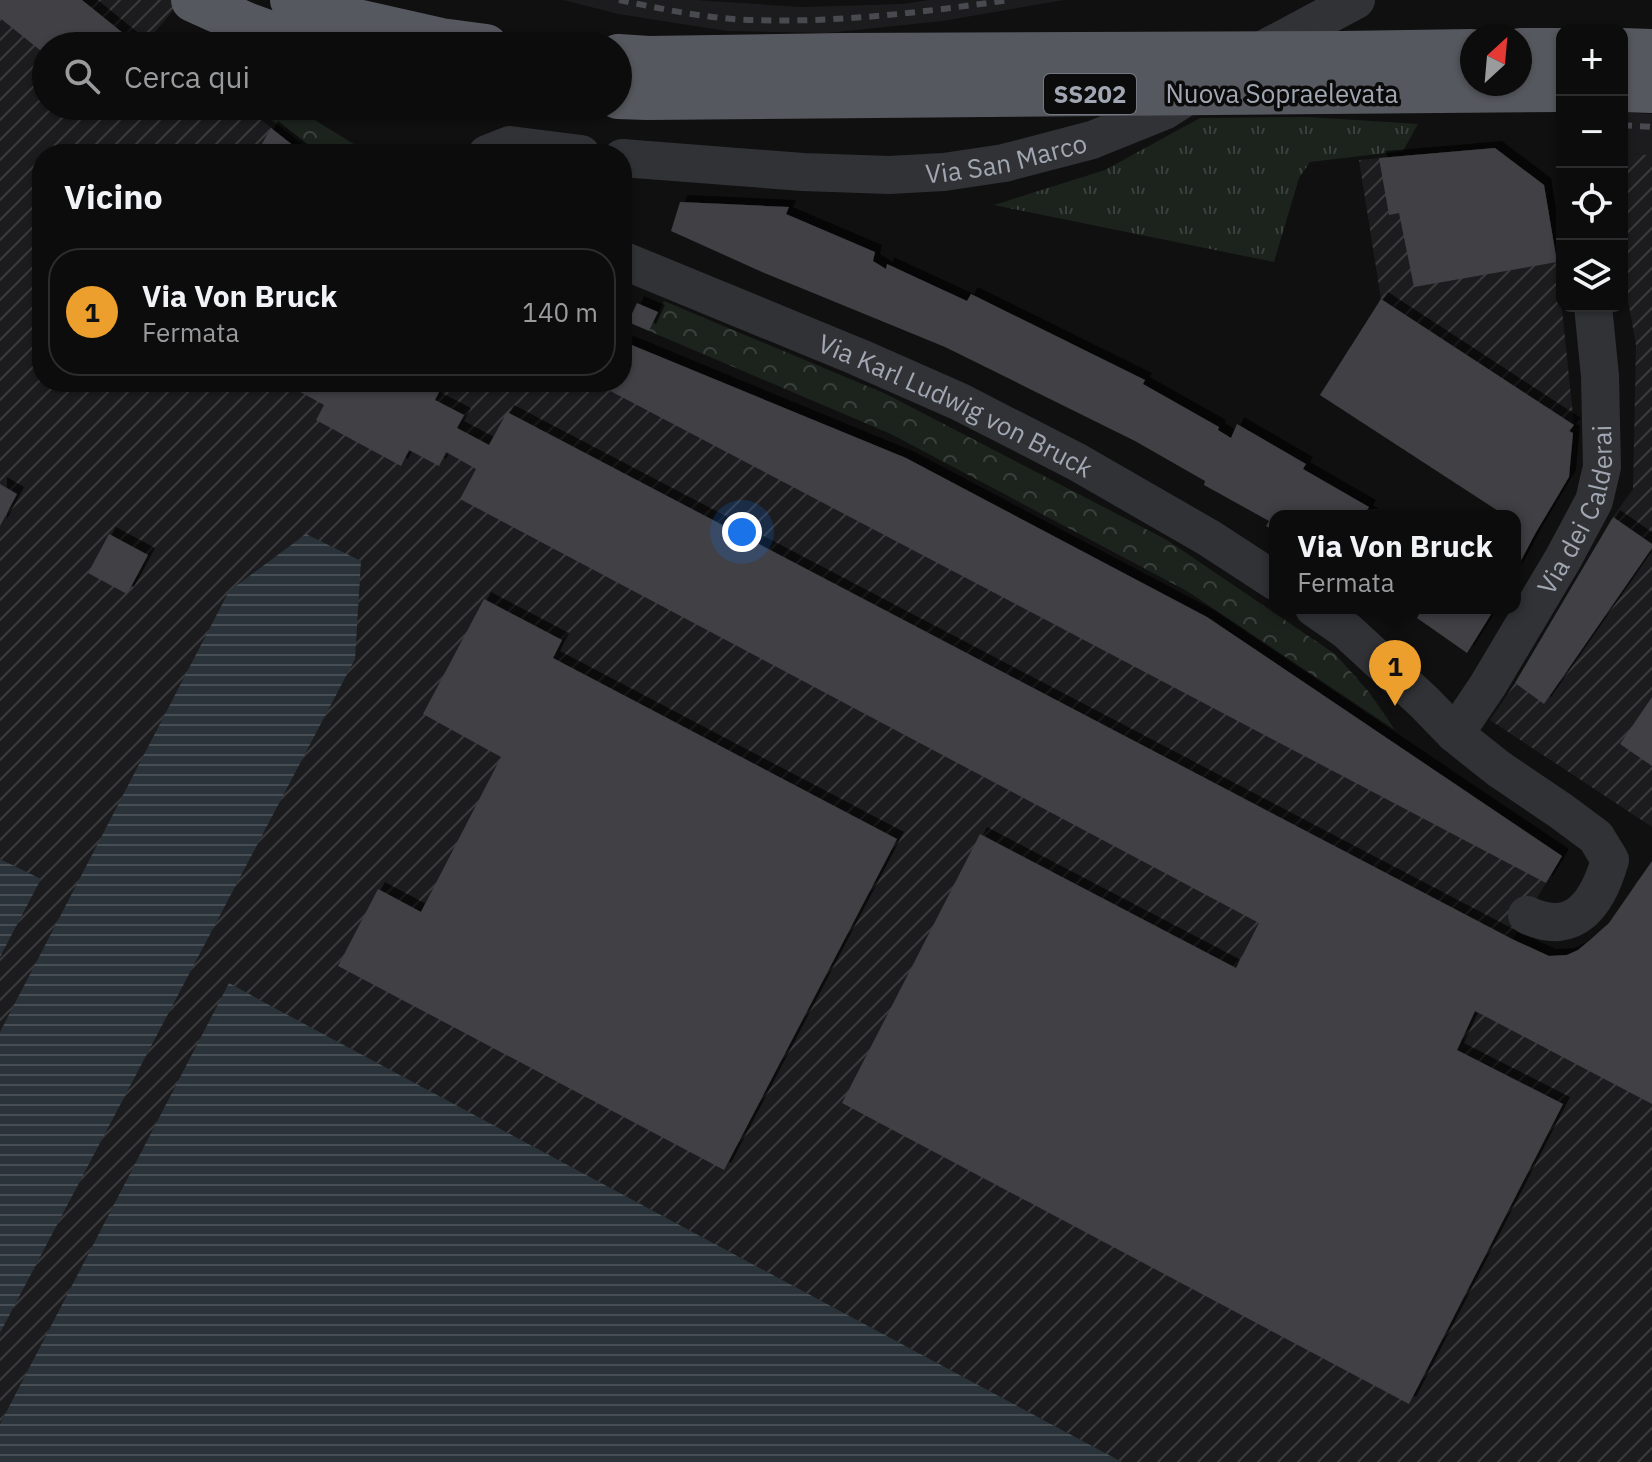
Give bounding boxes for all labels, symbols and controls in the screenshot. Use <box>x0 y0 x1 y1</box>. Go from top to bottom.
north arrow <box>1460 24 1532 96</box>
map controls <box>1556 24 1628 312</box>
button: + <box>1556 24 1628 96</box>
search box <box>32 32 632 120</box>
icon: search <box>60 54 104 98</box>
text: Cerca qui <box>124 57 250 96</box>
road number: SS202 <box>1044 74 1136 114</box>
street label: Nuova Sopraelevata <box>1165 76 1399 110</box>
button: − <box>1556 96 1628 168</box>
street label: Via San Marco <box>924 125 1090 190</box>
button: locate <box>1556 168 1628 240</box>
text: Vicino <box>64 174 163 218</box>
button: layers <box>1556 240 1628 312</box>
text: Via Von Bruck <box>142 276 337 315</box>
text: 1 <box>84 295 100 329</box>
text: 140 m <box>522 295 598 329</box>
text: Fermata <box>142 315 239 349</box>
street label: Via Karl Ludwig von Bruck <box>813 326 1100 485</box>
street label: Via dei Calderai <box>1529 425 1619 600</box>
popup <box>1269 510 1521 614</box>
your location <box>722 512 762 552</box>
text: Via Von Bruck <box>1297 526 1493 565</box>
text: Fermata <box>1297 565 1395 599</box>
pin: 1 <box>1369 640 1421 706</box>

